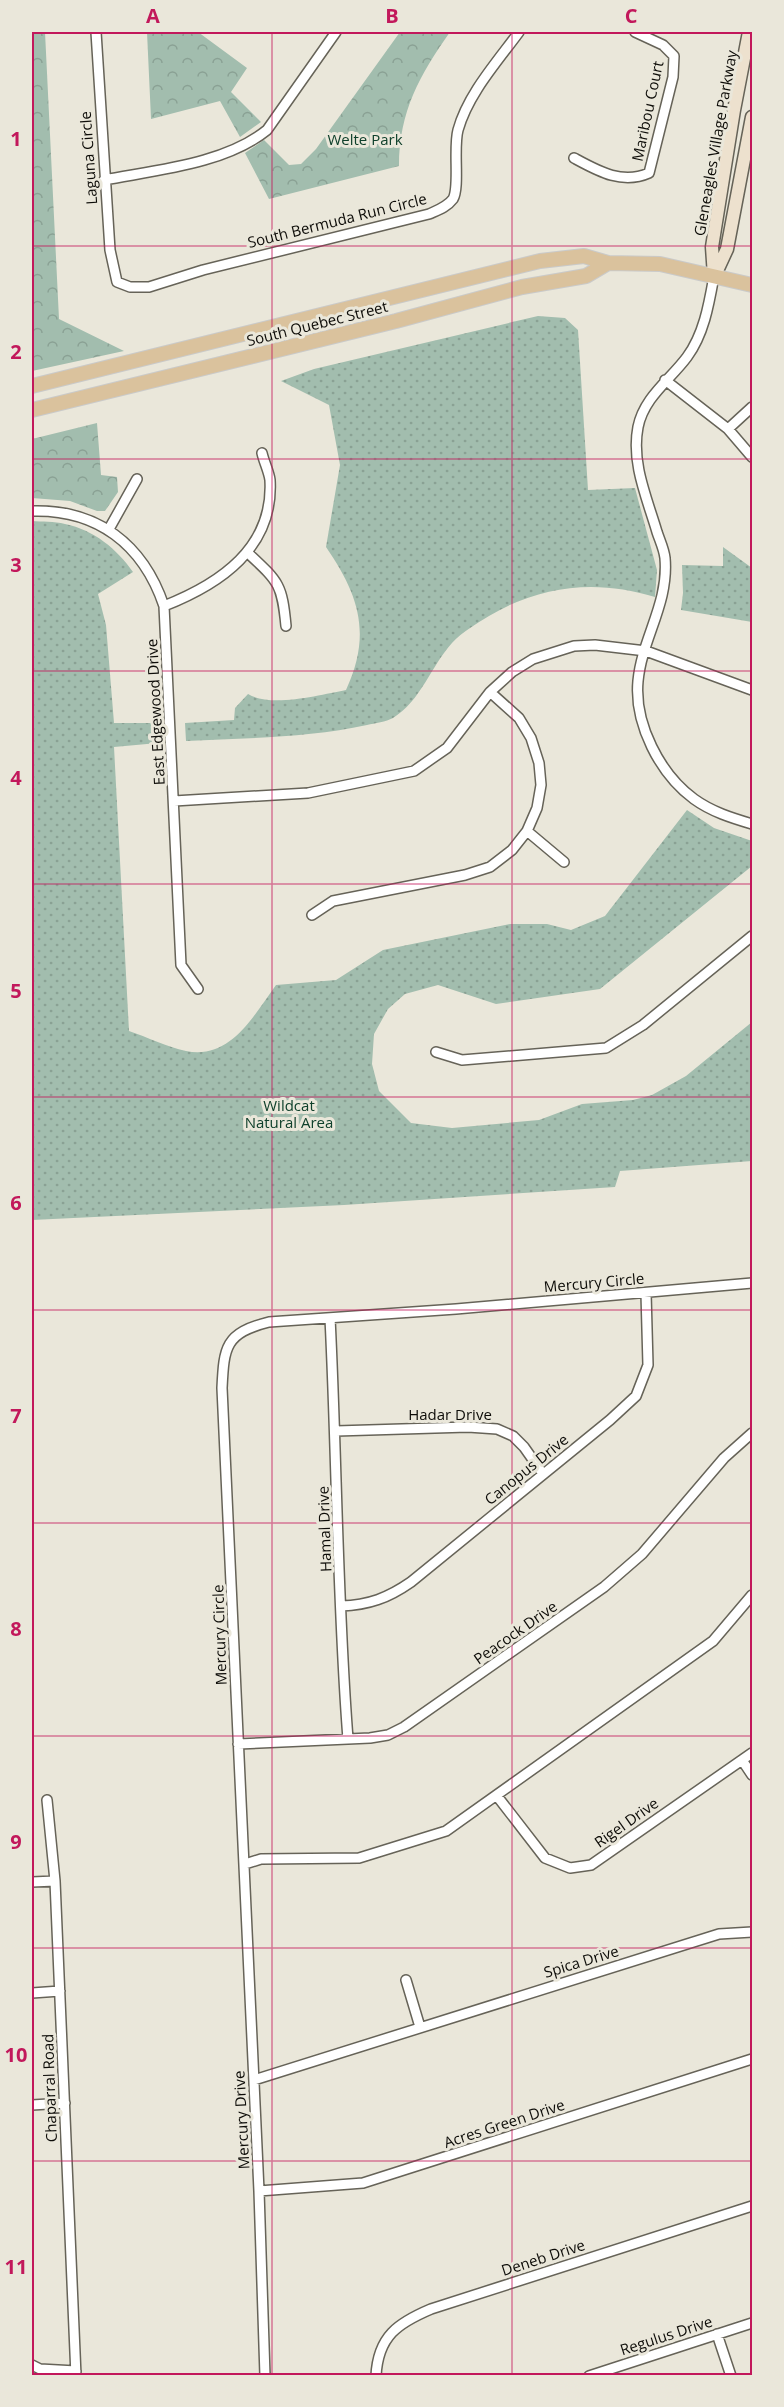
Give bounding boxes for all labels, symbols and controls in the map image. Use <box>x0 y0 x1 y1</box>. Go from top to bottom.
text: A <box>146 2 160 29</box>
text: B <box>385 2 399 29</box>
text: C <box>625 2 638 29</box>
street label: Gleneagles Village Parkway <box>689 48 741 238</box>
street label: Maribou Court <box>627 59 667 163</box>
street label: Laguna Circle <box>75 111 101 205</box>
text: 1 <box>10 125 22 152</box>
park label: Welte Park <box>327 129 403 149</box>
street label: South Bermuda Run Circle <box>245 188 429 252</box>
street label: South Quebec Street <box>244 296 390 350</box>
text: 2 <box>10 338 22 365</box>
text: 3 <box>10 551 22 578</box>
street label: East Edgewood Drive <box>141 638 169 786</box>
text: 4 <box>10 764 22 791</box>
text: 5 <box>10 977 22 1004</box>
park label: Wildcat Natural Area <box>245 1095 333 1132</box>
text: 6 <box>10 1189 22 1216</box>
street label: Mercury Circle <box>543 1268 645 1296</box>
text: 7 <box>10 1402 22 1429</box>
street label: Hadar Drive <box>408 1404 492 1424</box>
street label: Canopus Drive <box>480 1429 572 1509</box>
street label: Hamal Drive <box>313 1486 335 1572</box>
street label: Mercury Circle <box>207 1584 231 1686</box>
street label: Peacock Drive <box>469 1596 561 1668</box>
text: 8 <box>10 1615 22 1642</box>
street label: Rigel Drive <box>590 1793 662 1851</box>
text: 9 <box>10 1828 22 1855</box>
street label: Spica Drive <box>541 1940 621 1982</box>
street label: Chaparral Road <box>37 2033 61 2143</box>
text: 10 <box>5 2041 27 2068</box>
street label: Mercury Drive <box>228 2070 254 2170</box>
street label: Acres Green Drive <box>441 2094 567 2152</box>
street label: Deneb Drive <box>499 2234 587 2280</box>
text: 11 <box>5 2253 27 2280</box>
street label: Regulus Drive <box>617 2311 715 2359</box>

